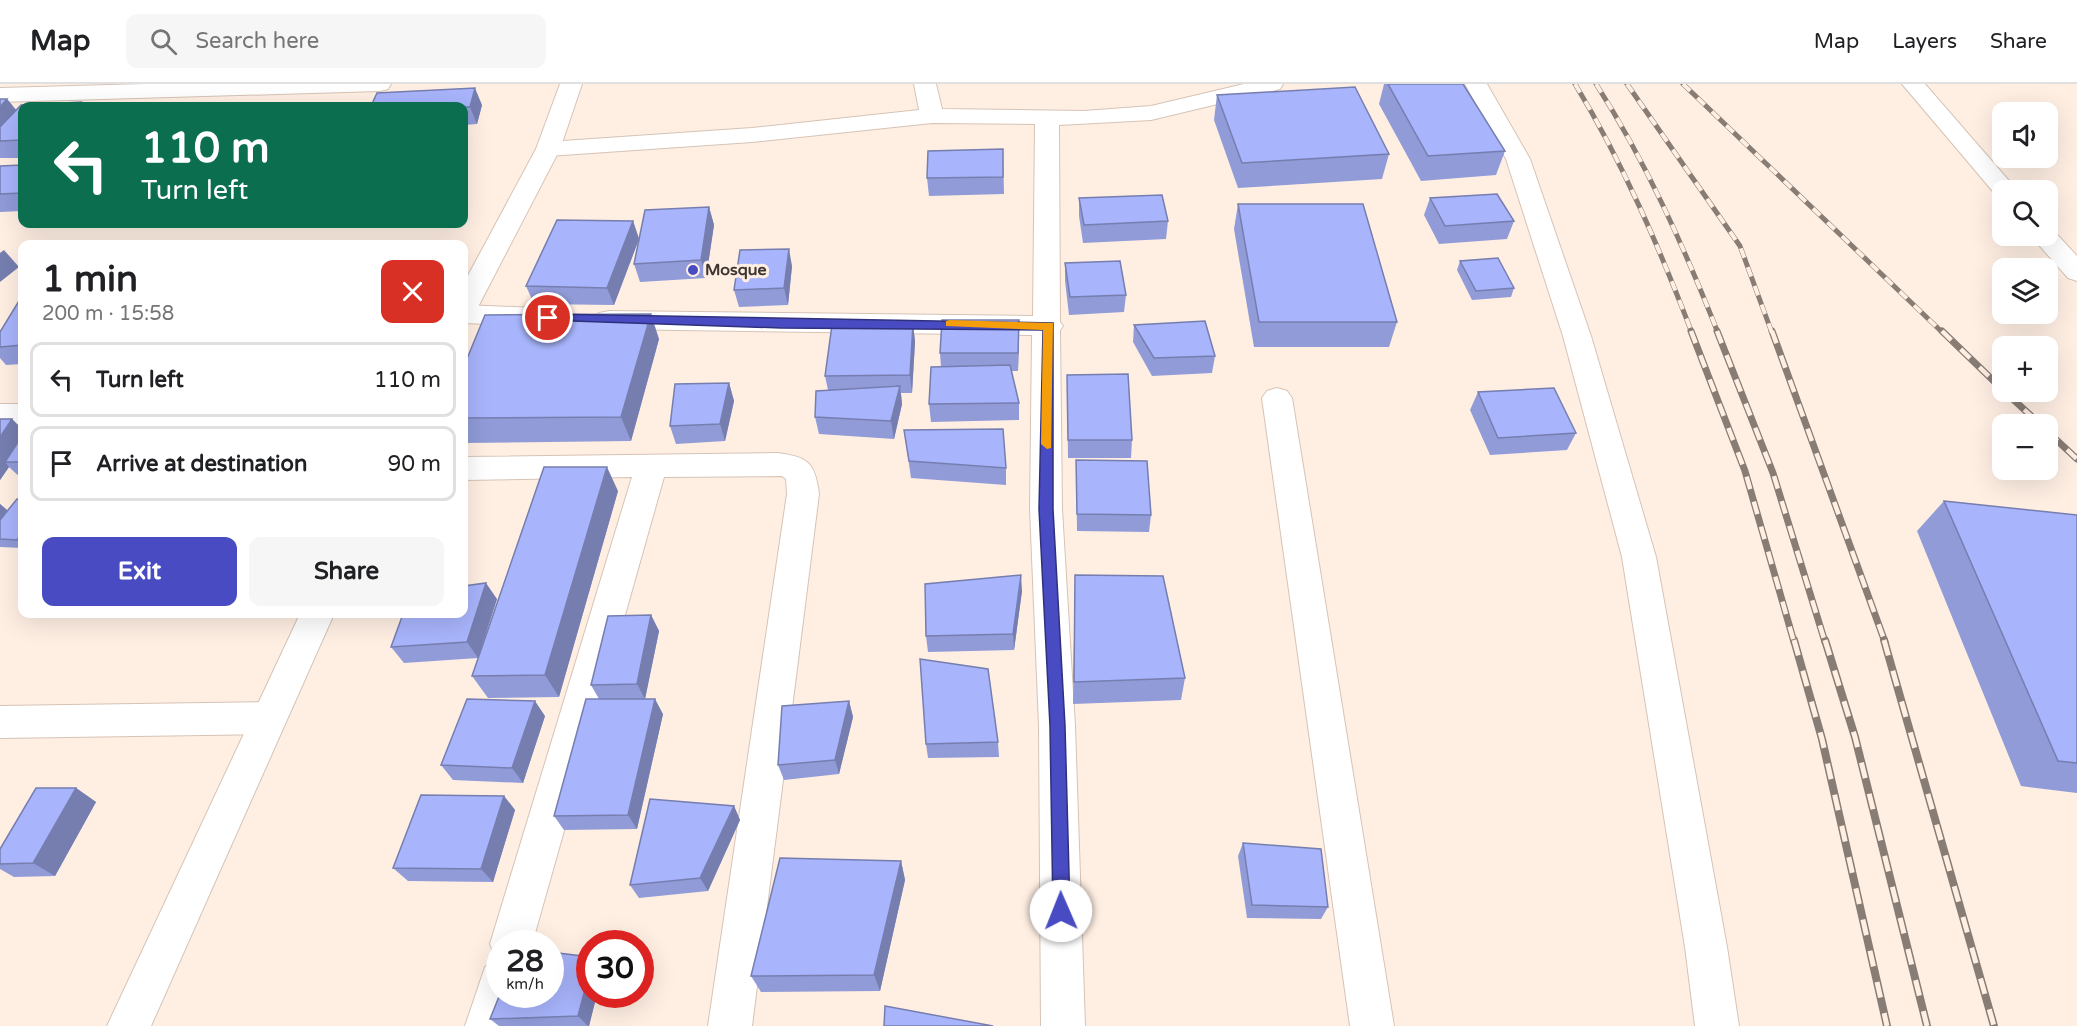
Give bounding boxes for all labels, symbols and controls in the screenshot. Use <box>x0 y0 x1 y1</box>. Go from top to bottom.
search box <box>126 14 546 68</box>
text: Map <box>30 24 90 58</box>
icon: search <box>147 25 180 58</box>
text: Search here <box>195 28 319 54</box>
text: Map <box>1814 29 1859 54</box>
text: Layers <box>1892 29 1957 54</box>
text: Share <box>1990 29 2047 54</box>
map controls <box>1992 102 2058 480</box>
button: sound <box>1992 102 2058 168</box>
text: 110 m <box>141 123 270 174</box>
icon: left <box>42 126 120 204</box>
text: Turn left <box>141 174 248 207</box>
button: search <box>1992 180 2058 246</box>
text: 1 min <box>42 258 138 301</box>
button: layers <box>1992 258 2058 324</box>
button: close <box>381 260 444 323</box>
place label: Mosque <box>705 260 767 280</box>
marker: Mosque <box>686 263 700 277</box>
pin <box>522 292 573 343</box>
icon: arrive <box>531 301 564 334</box>
text: 200 m · 15:58 <box>42 302 174 326</box>
button: + <box>1992 336 2058 402</box>
icon: left <box>45 363 78 396</box>
text: Turn left <box>96 367 184 393</box>
text: 110 m <box>374 367 441 393</box>
button: − <box>1992 414 2058 480</box>
icon: arrive <box>45 447 78 480</box>
text: Arrive at destination <box>96 451 307 477</box>
text: 90 m <box>387 451 441 477</box>
button: Exit <box>42 537 237 606</box>
button: Share <box>249 537 444 606</box>
position arrow <box>1029 879 1093 943</box>
speed limit sign: 30 <box>576 930 654 1008</box>
text: 28 <box>506 943 544 980</box>
text: km/h <box>506 975 544 993</box>

